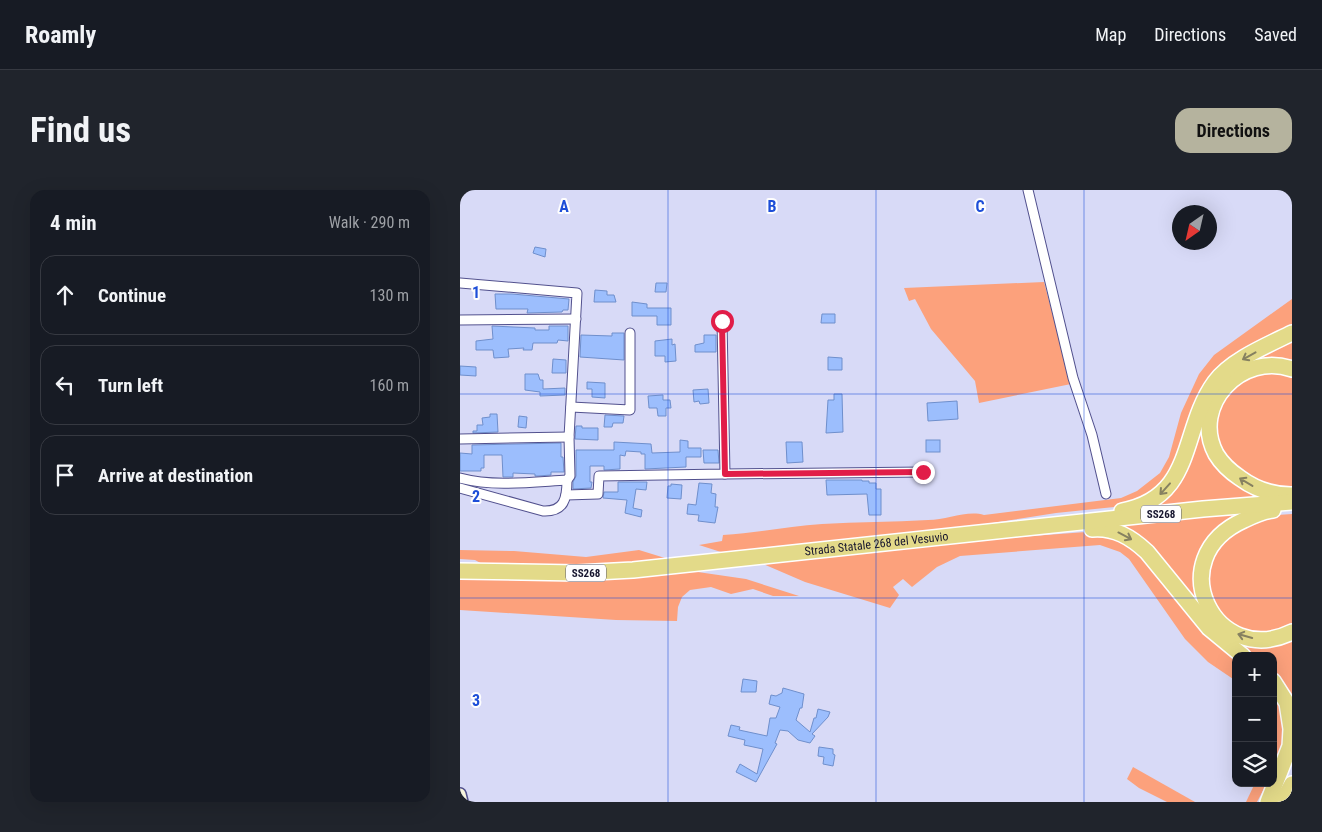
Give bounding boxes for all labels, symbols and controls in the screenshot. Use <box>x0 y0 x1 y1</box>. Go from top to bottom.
text: Roamly <box>25 21 96 49</box>
text: Map <box>1095 24 1126 45</box>
text: Directions <box>1154 24 1226 45</box>
text: Saved <box>1254 24 1297 45</box>
button: Directions <box>1175 108 1292 153</box>
text: Find us <box>30 110 131 151</box>
text: A <box>559 197 569 216</box>
text: B <box>768 197 777 216</box>
text: C <box>975 197 985 216</box>
north arrow <box>1172 205 1217 250</box>
text: 4 min <box>50 211 97 235</box>
text: Walk · 290 m <box>329 213 410 232</box>
icon: ahead <box>51 281 79 309</box>
text: 1 <box>472 283 480 302</box>
text: Continue <box>98 284 166 307</box>
text: 130 m <box>370 286 409 305</box>
route start <box>711 310 734 333</box>
one-way arrow <box>1242 351 1257 361</box>
icon: left <box>51 371 79 399</box>
text: Turn left <box>98 374 163 397</box>
text: 160 m <box>370 376 409 395</box>
icon: arrive <box>51 461 79 489</box>
route end <box>912 461 935 484</box>
text: Arrive at destination <box>98 464 253 487</box>
one-way arrow <box>1239 476 1253 487</box>
one-way arrow <box>1159 483 1171 496</box>
text: 2 <box>472 487 480 506</box>
road number: SS268 <box>1141 506 1181 522</box>
street label: Strada Statale 268 del Vesuvio <box>804 529 949 559</box>
one-way arrow <box>1118 531 1133 541</box>
road number: SS268 <box>566 564 606 582</box>
one-way arrow <box>1238 631 1254 641</box>
map controls <box>1232 652 1277 787</box>
button: + <box>1232 652 1277 697</box>
text: 3 <box>472 691 480 710</box>
button: − <box>1232 697 1277 742</box>
button: layers <box>1232 742 1277 787</box>

